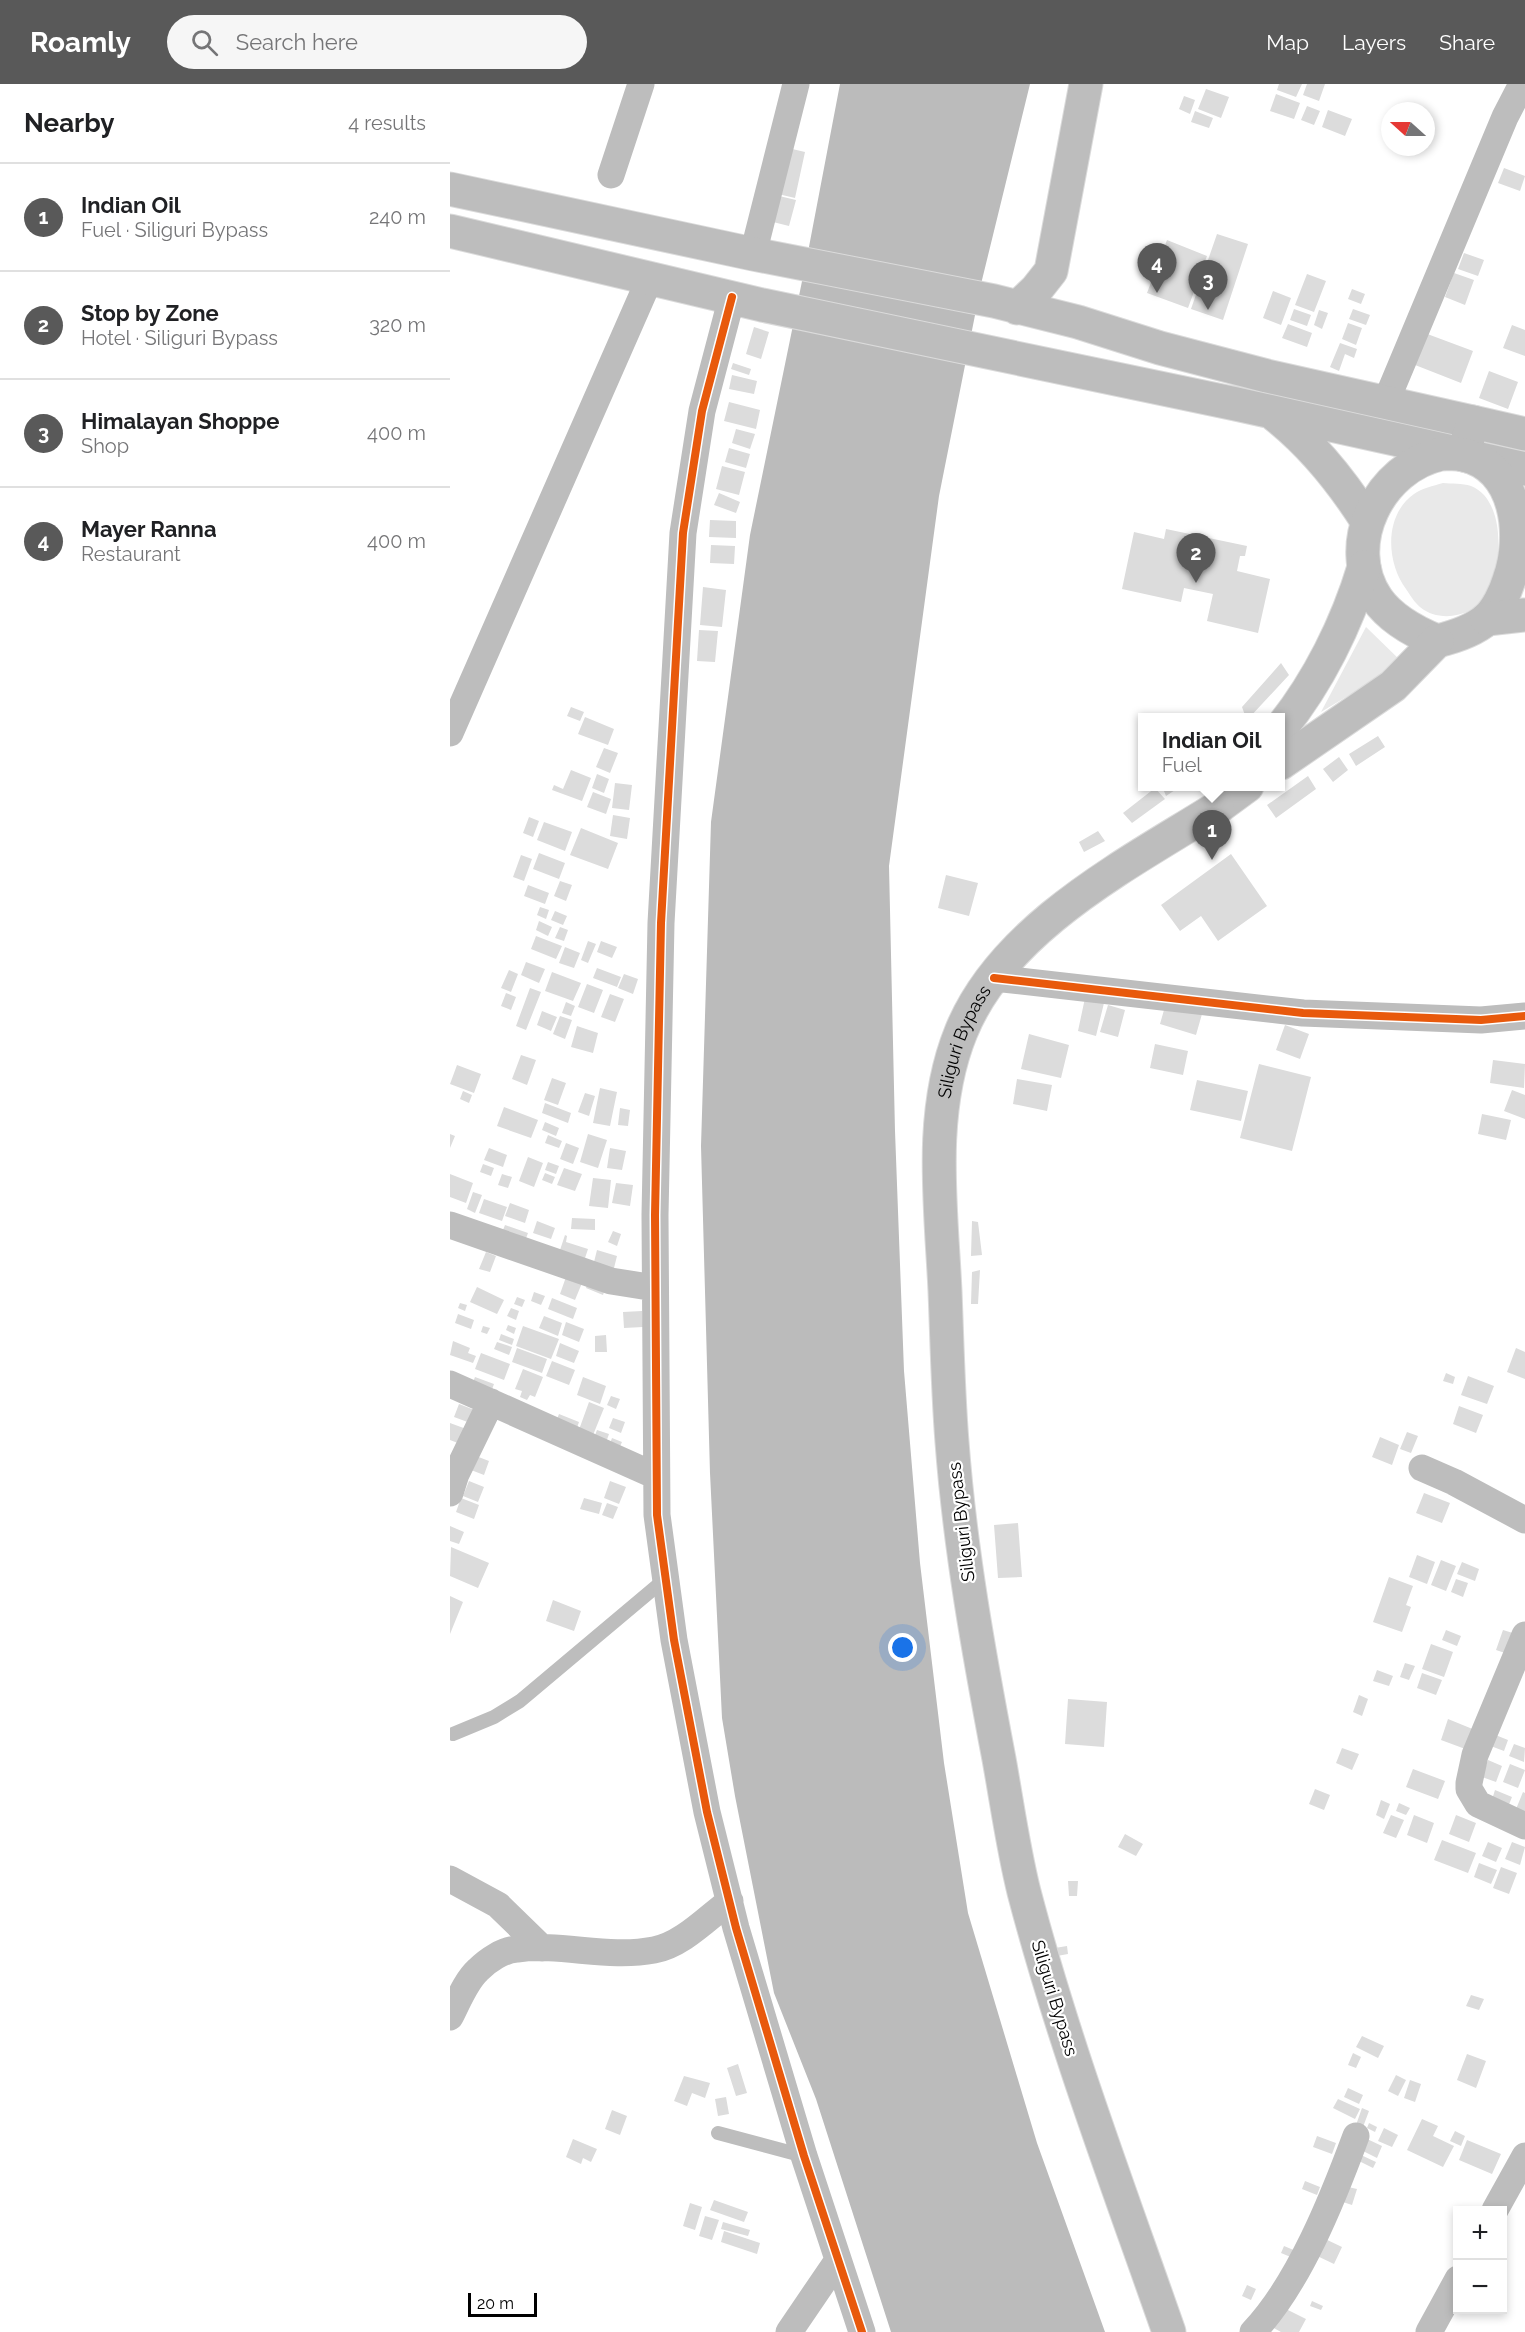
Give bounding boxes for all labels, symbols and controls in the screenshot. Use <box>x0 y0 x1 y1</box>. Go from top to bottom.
search box <box>167 15 587 69</box>
text: Roamly <box>30 26 131 59</box>
icon: search <box>188 26 221 59</box>
text: Search here <box>236 29 358 55</box>
text: Map <box>1266 30 1309 55</box>
text: Layers <box>1342 30 1406 55</box>
text: Share <box>1439 30 1495 55</box>
north arrow <box>1381 102 1435 156</box>
text: Nearby <box>24 108 114 138</box>
text: 4 results <box>348 111 426 135</box>
text: Indian Oil <box>81 192 181 218</box>
text: 1 <box>39 205 48 229</box>
text: 240 m <box>369 205 426 229</box>
text: Fuel · Siliguri Bypass <box>81 218 268 242</box>
pin: 4 <box>1138 244 1176 293</box>
pin: 3 <box>1188 260 1227 310</box>
text: Stop by Zone <box>81 300 219 326</box>
text: 2 <box>38 313 49 337</box>
text: 320 m <box>369 313 426 337</box>
text: Hotel · Siliguri Bypass <box>81 326 278 350</box>
text: Himalayan Shoppe <box>81 408 279 434</box>
text: 3 <box>38 421 49 445</box>
text: 400 m <box>367 421 426 445</box>
text: Shop <box>81 434 129 458</box>
text: Mayer Ranna <box>81 516 217 542</box>
text: 4 <box>38 529 49 553</box>
text: 400 m <box>367 529 426 553</box>
pin: 2 <box>1176 534 1216 583</box>
text: Restaurant <box>81 542 181 566</box>
popup <box>1138 713 1285 791</box>
text: Indian Oil <box>1162 727 1261 753</box>
text: Fuel <box>1162 753 1202 777</box>
pin: 1 <box>1192 810 1232 860</box>
street label: Siliguri Bypass <box>933 981 995 1100</box>
street label: Siliguri Bypass <box>943 1461 979 1583</box>
your location <box>888 1633 917 1662</box>
street label: Siliguri Bypass <box>1027 1937 1083 2059</box>
map controls <box>1453 2206 1507 2314</box>
button: + <box>1453 2206 1507 2260</box>
button: − <box>1453 2260 1507 2314</box>
scale bar <box>468 2290 537 2318</box>
text: 20 m <box>477 2294 514 2313</box>

